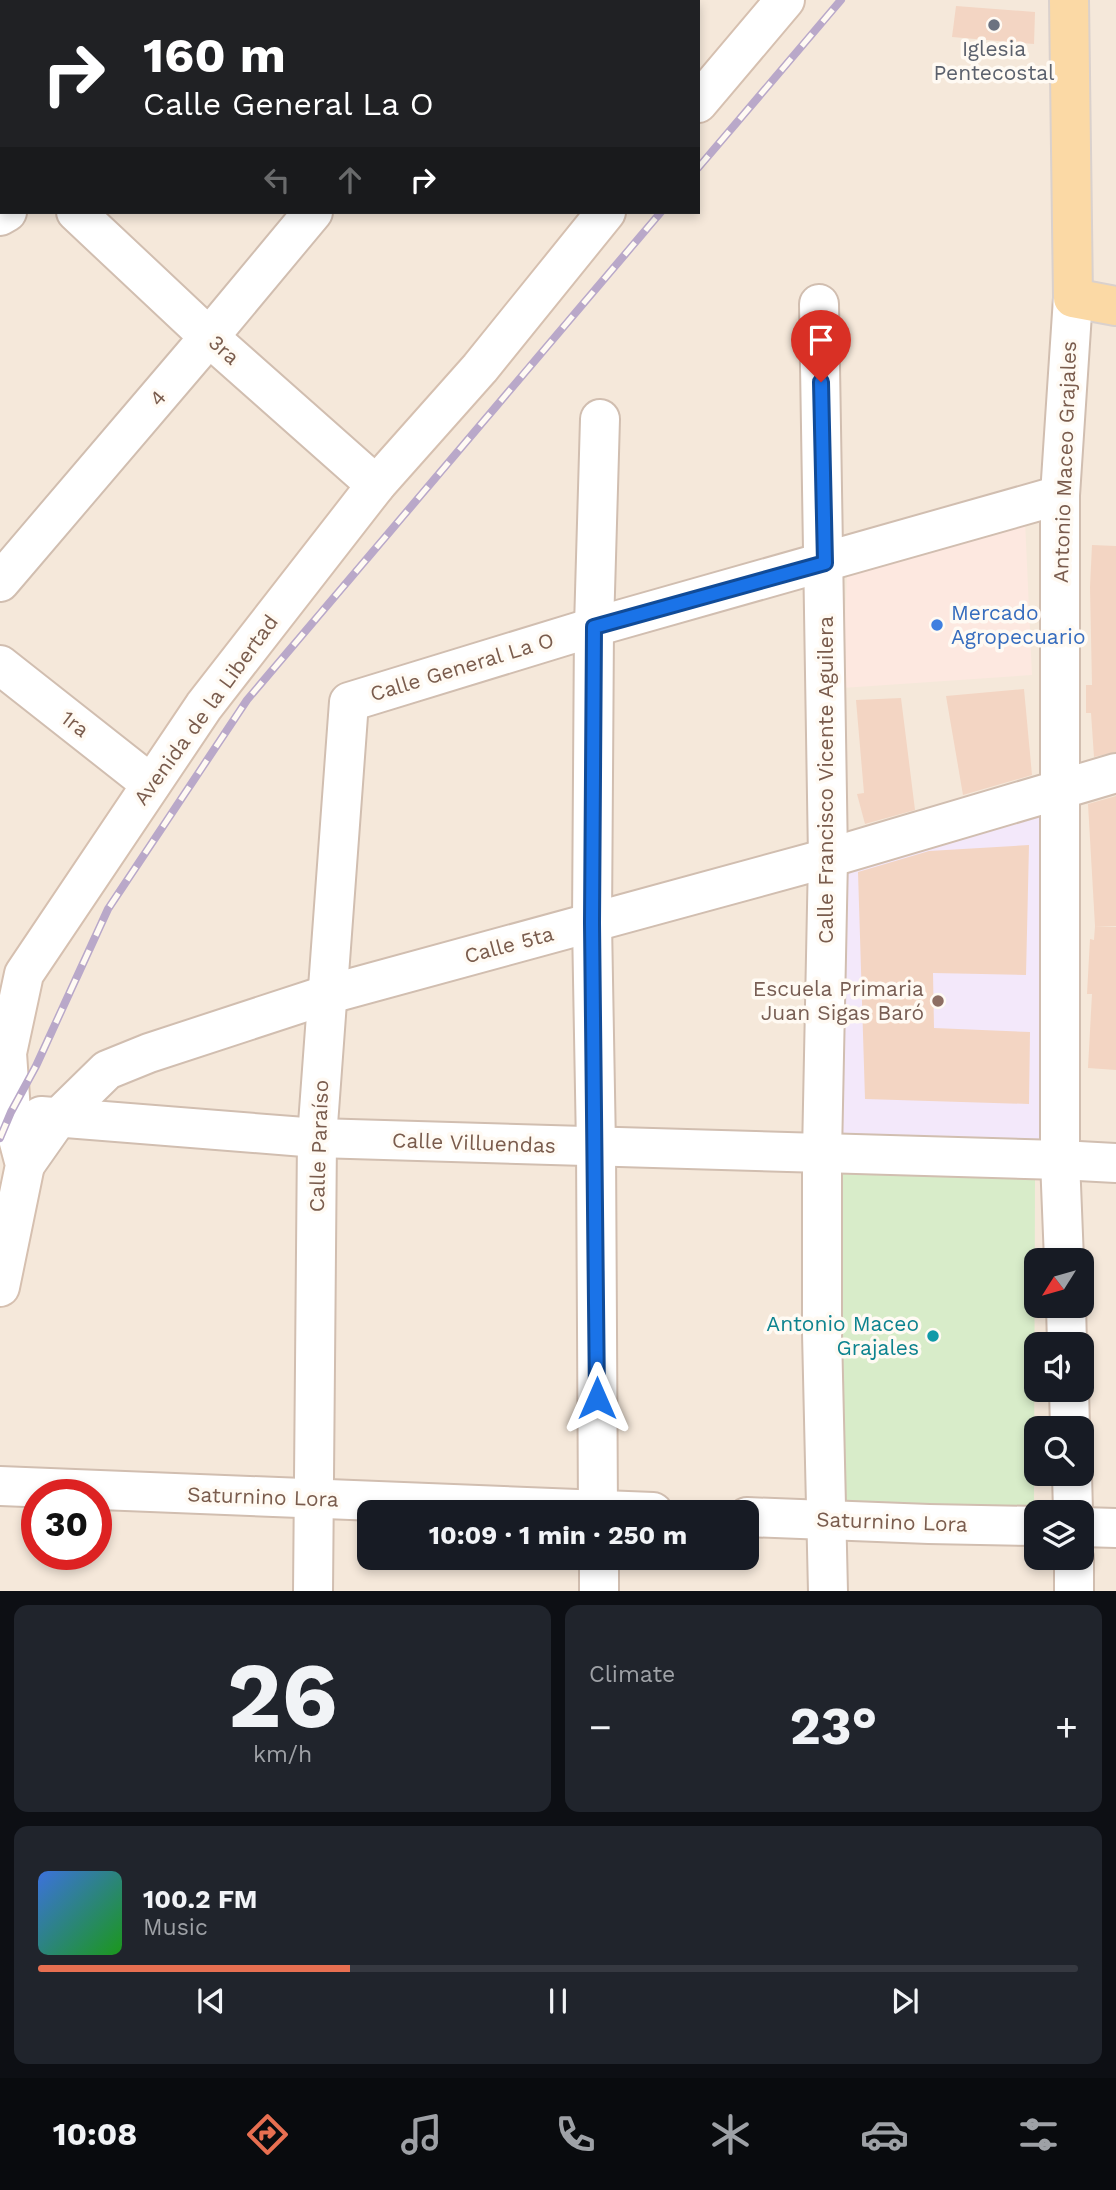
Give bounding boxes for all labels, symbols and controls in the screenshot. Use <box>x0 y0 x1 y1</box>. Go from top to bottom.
marker: Iglesia Pentecostal <box>986 17 1002 33</box>
text: 160 m <box>143 26 286 84</box>
icon: right <box>28 28 119 119</box>
place label: Iglesia Pentecostal <box>933 36 1055 85</box>
text: Calle General La O <box>143 85 434 123</box>
icon: left <box>258 161 296 199</box>
icon: ahead <box>331 161 369 199</box>
icon: right <box>404 161 442 199</box>
pin <box>791 310 851 382</box>
icon: arrive <box>802 321 840 359</box>
street label: 3ra <box>204 329 245 370</box>
street label: Antonio Maceo Grajales <box>1048 341 1081 583</box>
street label: 4 <box>144 385 171 411</box>
place label: Mercado Agropecuario <box>951 600 1086 649</box>
street label: Avenida de la Libertad <box>128 610 283 810</box>
street label: Calle Francisco Vicente Aguilera <box>813 616 838 944</box>
marker: Mercado Agropecuario <box>929 617 945 633</box>
street label: Calle General La O <box>367 627 557 706</box>
street label: 1ra <box>56 705 94 742</box>
street label: Calle 5ta <box>462 921 556 968</box>
place label: Escuela Primaria Juan Sigas Baró <box>753 976 924 1025</box>
marker: Escuela Primaria Juan Sigas Baró <box>930 993 946 1009</box>
street label: Calle Paraíso <box>304 1079 333 1213</box>
street label: Calle Villuendas <box>392 1127 556 1158</box>
north arrow <box>1024 1248 1094 1318</box>
map controls <box>1024 1248 1094 1570</box>
place label: Antonio Maceo Grajales <box>766 1311 919 1360</box>
marker: Antonio Maceo Grajales <box>925 1328 941 1344</box>
button: sound <box>1024 1332 1094 1402</box>
position arrow <box>560 1361 634 1435</box>
button: search <box>1024 1416 1094 1486</box>
speed limit sign: 30 <box>21 1479 112 1570</box>
street label: Saturnino Lora <box>187 1481 339 1512</box>
button: layers <box>1024 1500 1094 1570</box>
street label: Saturnino Lora <box>816 1506 968 1537</box>
text: 10:09 · 1 min · 250 m <box>429 1520 687 1550</box>
text: 26 <box>227 1642 338 1749</box>
text: Climate <box>589 1661 675 1688</box>
text: 23° <box>790 1696 877 1757</box>
text: − <box>589 1705 612 1749</box>
text: + <box>1055 1705 1078 1749</box>
text: km/h <box>253 1741 312 1768</box>
text: 100.2 FM <box>143 1884 258 1914</box>
text: Music <box>143 1914 208 1941</box>
icon: previous <box>192 1982 230 2020</box>
icon: pause <box>539 1982 577 2020</box>
icon: next <box>886 1982 924 2020</box>
icon: directions <box>243 2110 292 2159</box>
icon: music <box>397 2110 446 2159</box>
icon: phone <box>551 2110 600 2159</box>
icon: climate <box>706 2110 755 2159</box>
icon: car <box>860 2110 909 2159</box>
icon: filters <box>1014 2110 1063 2159</box>
text: 10:08 <box>53 2115 137 2153</box>

